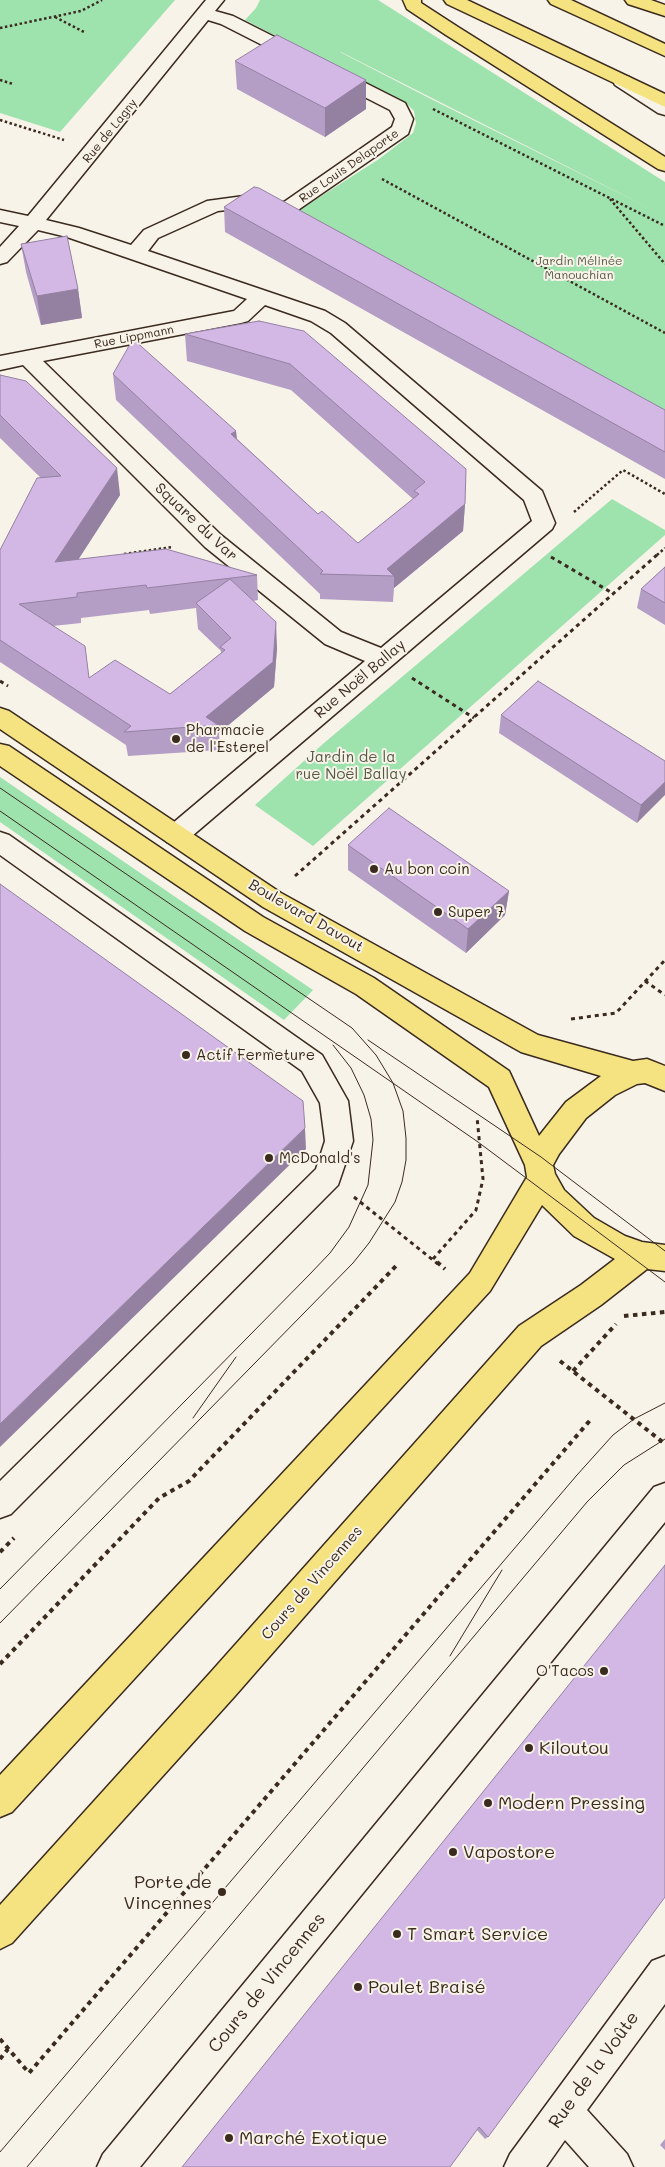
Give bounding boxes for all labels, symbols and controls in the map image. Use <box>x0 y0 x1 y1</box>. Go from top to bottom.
street label: Rue de Lagny <box>80 96 140 166</box>
street label: Rue Louis Delaporte <box>296 126 402 206</box>
park label: Jardin Mélinée Manouchian <box>535 254 623 282</box>
street label: Rue Lippmann <box>93 322 175 352</box>
street label: Square du Var <box>151 479 241 565</box>
street label: Rue Noël Ballay <box>311 636 409 722</box>
place label: Pharmacie de l'Esterel <box>186 721 269 756</box>
marker: Pharmacie de l'Esterel <box>170 733 182 745</box>
park label: Jardin de la rue Noël Ballay <box>296 748 406 783</box>
place label: Au bon coin <box>384 860 470 878</box>
marker: Au bon coin <box>368 863 380 875</box>
street label: Boulevard Davout <box>245 876 367 956</box>
place label: Super 7 <box>448 903 504 921</box>
marker: Super 7 <box>432 906 444 918</box>
place label: Actif Fermeture <box>196 1046 315 1064</box>
marker: Actif Fermeture <box>180 1049 192 1061</box>
place label: McDonald's <box>279 1149 361 1167</box>
marker: McDonald's <box>263 1152 275 1164</box>
street label: Cours de Vincennes <box>258 1522 366 1644</box>
place label: O'Tacos <box>536 1662 594 1680</box>
marker: O'Tacos <box>598 1665 610 1677</box>
place label: Kiloutou <box>539 1737 609 1759</box>
marker: Kiloutou <box>523 1742 535 1754</box>
place label: Modern Pressing <box>498 1792 645 1814</box>
marker: Modern Pressing <box>482 1797 494 1809</box>
place label: Vapostore <box>463 1841 555 1863</box>
marker: Vapostore <box>447 1846 459 1858</box>
place label: Porte de Vincennes <box>123 1871 212 1914</box>
marker: Porte de Vincennes <box>216 1886 228 1898</box>
street label: Cours de Vincennes <box>204 1909 330 2057</box>
place label: T Smart Service <box>407 1923 548 1945</box>
marker: T Smart Service <box>391 1928 403 1940</box>
place label: Poulet Braisé <box>368 1976 486 1998</box>
marker: Poulet Braisé <box>352 1981 364 1993</box>
street label: Rue de la Voûte <box>544 2007 644 2133</box>
place label: Marché Exotique <box>239 2127 387 2149</box>
marker: Marché Exotique <box>223 2132 235 2144</box>

